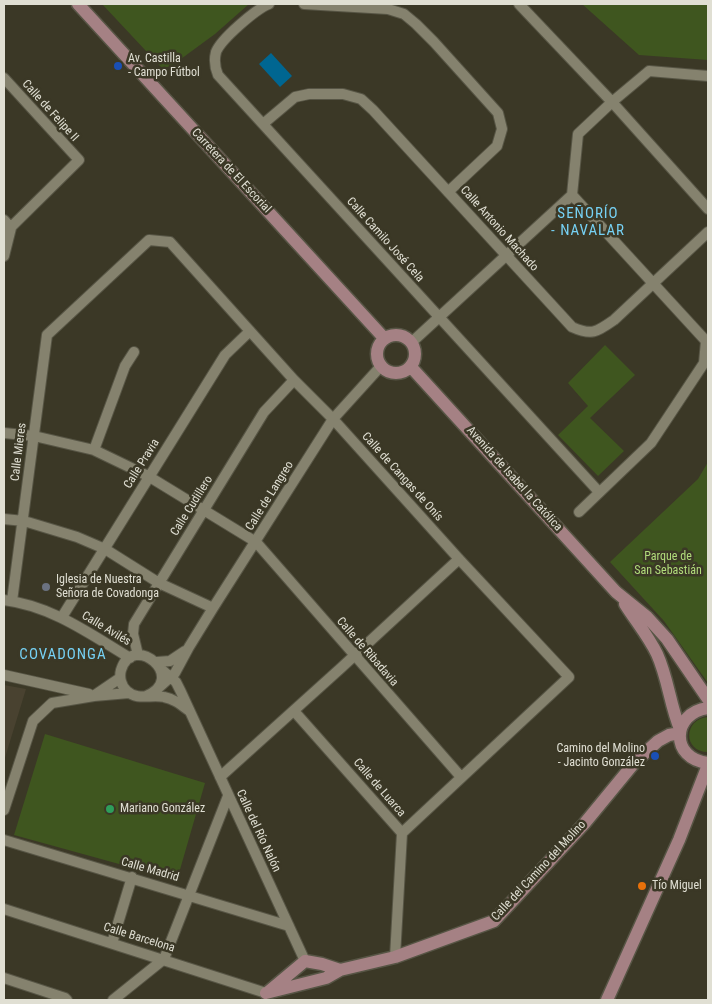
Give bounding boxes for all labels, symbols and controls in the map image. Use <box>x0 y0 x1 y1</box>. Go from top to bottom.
place label: Av. Castilla - Campo Fútbol <box>128 52 200 80</box>
marker: Av. Castilla - Campo Fútbol <box>112 60 124 72</box>
street label: Calle de Felipe II <box>19 77 81 145</box>
street label: Carretera de El Escorial <box>188 126 274 216</box>
street label: Calle Antonio Machado <box>457 183 541 275</box>
street label: Calle Camilo José Cela <box>343 195 427 285</box>
district label: SEÑORÍO - NAVALAR <box>550 205 626 240</box>
street label: Calle Mieres <box>8 422 30 482</box>
street label: Avenida de Isabel la Católica <box>463 424 565 534</box>
street label: Calle de Cangas de Onís <box>358 430 446 524</box>
street label: Calle Pravia <box>121 437 163 491</box>
street label: Calle de Langreo <box>243 459 297 533</box>
street label: Calle Cudillero <box>168 473 216 539</box>
park label: Parque de San Sebastián <box>634 550 702 578</box>
place label: Iglesia de Nuestra Señora de Covadonga <box>56 573 159 601</box>
marker: Iglesia de Nuestra Señora de Covadonga <box>40 581 52 593</box>
street label: Calle Avilés <box>79 609 133 649</box>
street label: Calle de Ribadavia <box>333 615 401 689</box>
district label: COVADONGA <box>18 646 108 664</box>
place label: Camino del Molino - Jacinto González <box>557 742 645 770</box>
marker: Camino del Molino - Jacinto González <box>649 750 661 762</box>
street label: Calle de Luarca <box>350 756 408 820</box>
street label: Calle del Río Nalón <box>233 788 283 874</box>
place label: Mariano González <box>120 802 205 816</box>
marker: Mariano González <box>104 803 116 815</box>
street label: Calle del Camino del Molino <box>489 818 589 924</box>
street label: Calle Madrid <box>119 855 181 885</box>
place label: Tío Miguel <box>652 879 702 893</box>
marker: Tío Miguel <box>636 880 648 892</box>
street label: Calle Barcelona <box>102 920 176 956</box>

